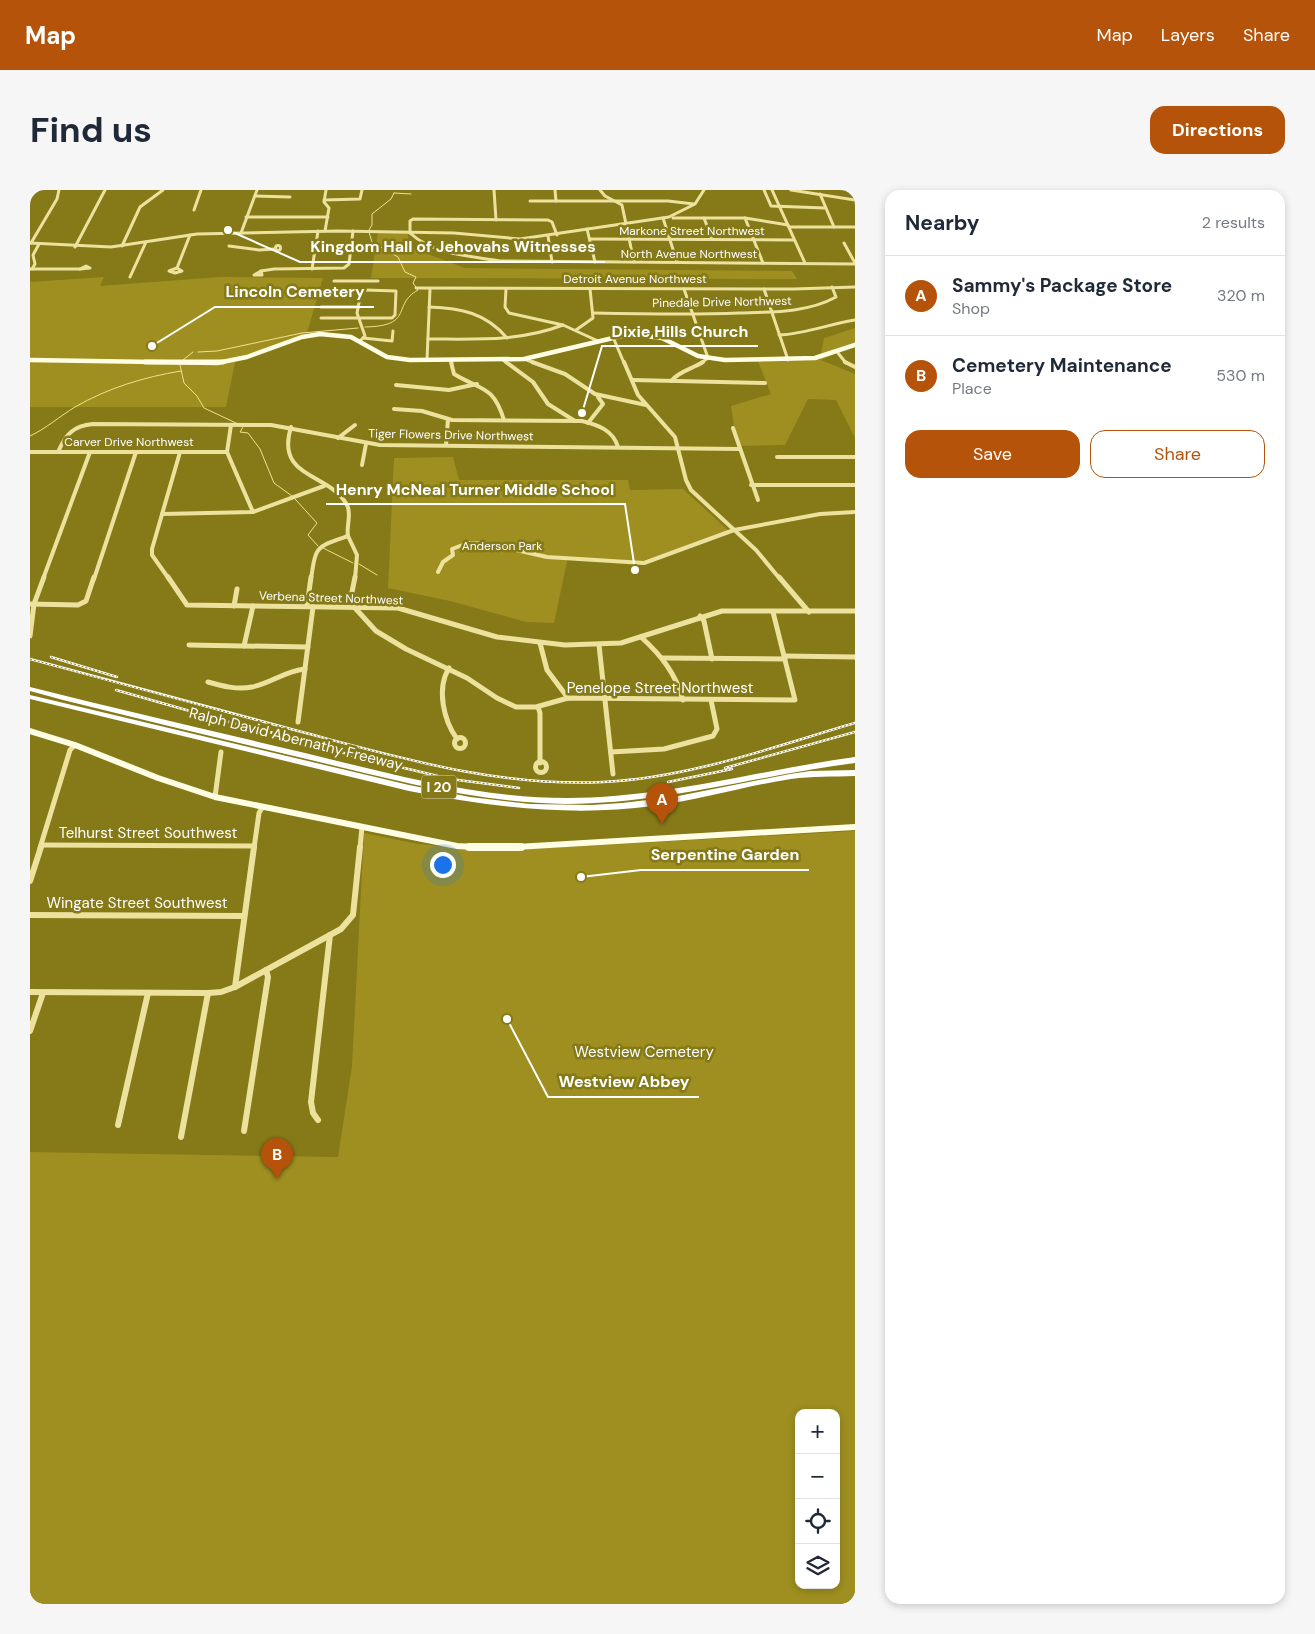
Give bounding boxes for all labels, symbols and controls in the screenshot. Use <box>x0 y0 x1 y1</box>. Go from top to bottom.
text: Map <box>25 20 76 51</box>
text: Map <box>1097 23 1133 47</box>
text: Layers <box>1161 23 1215 47</box>
text: Share <box>1243 23 1290 47</box>
button: Directions <box>1150 106 1285 154</box>
text: Find us <box>30 107 152 153</box>
text: Nearby <box>905 209 979 237</box>
text: 2 results <box>1202 212 1265 233</box>
street label: Markone Street Northwest <box>619 223 765 239</box>
callout: Kingdom Hall of Jehovahs Witnesses <box>300 231 605 262</box>
text: Kingdom Hall of Jehovahs Witnesses <box>310 236 596 257</box>
street label: North Avenue Northwest <box>621 246 757 262</box>
street label: Detroit Avenue Northwest <box>563 271 707 287</box>
text: Sammy's Package Store <box>952 273 1172 298</box>
callout: Lincoln Cemetery <box>215 276 374 307</box>
text: Lincoln Cemetery <box>225 281 365 302</box>
text: A <box>915 285 927 306</box>
text: 320 m <box>1217 285 1265 306</box>
street label: Pinedale Drive Northwest <box>652 293 792 311</box>
text: Shop <box>952 298 990 319</box>
callout: Dixie Hills Church <box>602 315 758 346</box>
text: Dixie Hills Church <box>612 321 748 342</box>
text: Cemetery Maintenance <box>952 353 1172 378</box>
text: B <box>916 365 926 386</box>
text: 530 m <box>1216 365 1265 386</box>
text: Place <box>952 378 992 399</box>
street label: Tiger Flowers Drive Northwest <box>368 426 534 444</box>
button: Save <box>905 430 1080 478</box>
button: Share <box>1090 430 1265 478</box>
street label: Carver Drive Northwest <box>64 434 194 450</box>
callout: Henry McNeal Turner Middle School <box>326 473 625 504</box>
text: Henry McNeal Turner Middle School <box>336 479 614 500</box>
park label: Anderson Park <box>462 538 542 554</box>
street label: Verbena Street Northwest <box>259 587 404 609</box>
street label: Penelope Street Northwest <box>567 678 753 698</box>
street label: Ralph David Abernathy Freeway <box>187 703 405 775</box>
road number: I 20 <box>422 776 456 798</box>
pin: A <box>646 783 678 824</box>
street label: Telhurst Street Southwest <box>59 823 237 843</box>
callout: Serpentine Garden <box>641 839 809 870</box>
text: Serpentine Garden <box>651 844 799 865</box>
your location <box>430 852 456 878</box>
street label: Wingate Street Southwest <box>46 893 228 913</box>
park label: Westview Cemetery <box>574 1042 714 1062</box>
callout: Westview Abbey <box>548 1066 699 1097</box>
text: Westview Abbey <box>558 1071 690 1092</box>
pin: B <box>261 1138 293 1179</box>
map controls <box>795 1409 840 1589</box>
button: + <box>795 1409 840 1454</box>
button: − <box>795 1454 840 1499</box>
button: locate <box>795 1499 840 1544</box>
button: layers <box>795 1544 840 1589</box>

